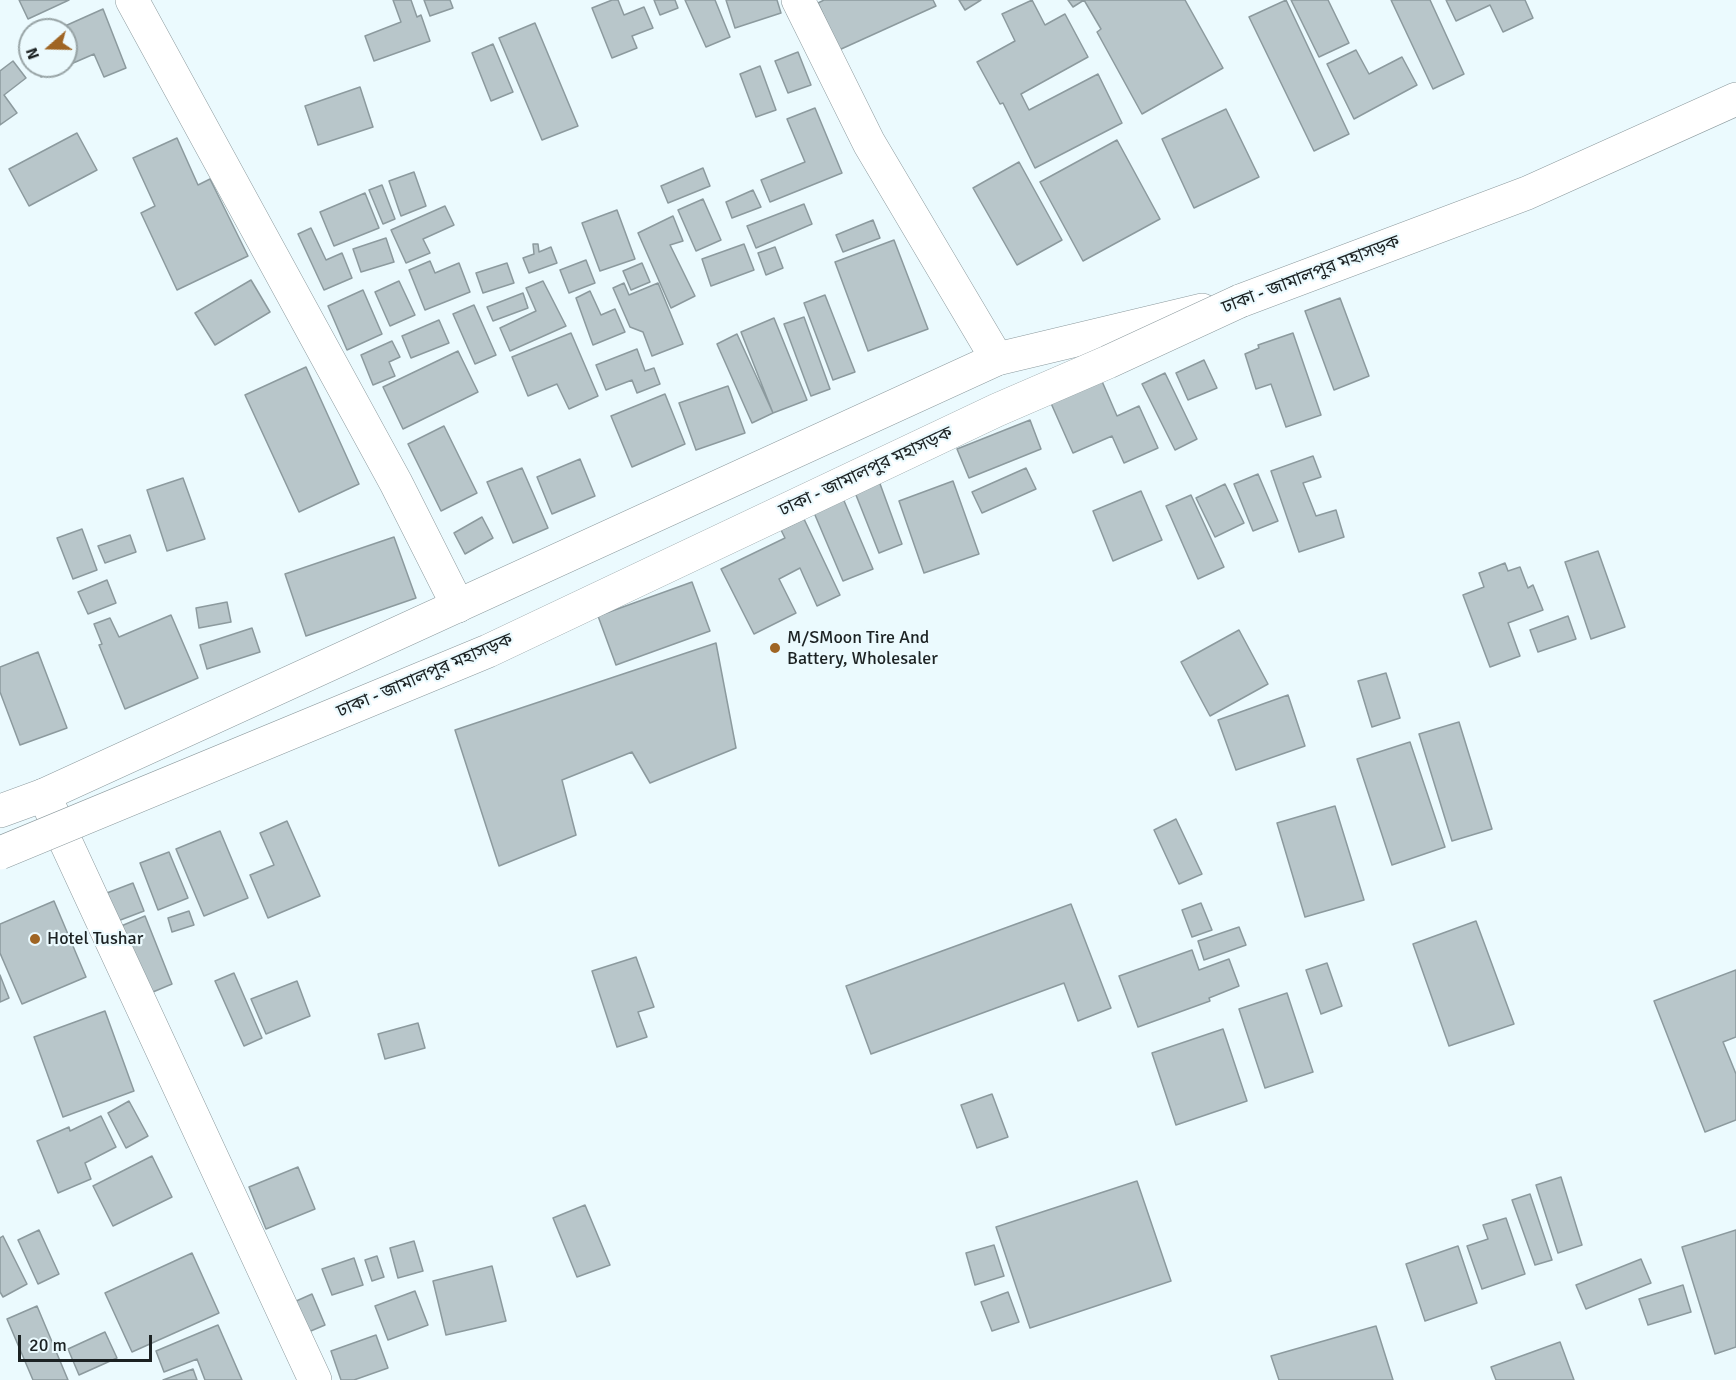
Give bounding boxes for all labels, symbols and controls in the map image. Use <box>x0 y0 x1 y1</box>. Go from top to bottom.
north arrow <box>18 18 78 78</box>
text: N <box>22 45 44 62</box>
street label: ঢাকা - জামালপুর মহাসড়ক <box>1219 231 1403 319</box>
street label: ঢাকা - জামালপুর মহাসড়ক <box>776 422 956 522</box>
place label: M/SMoon Tire And Battery, Wholesaler <box>787 627 938 670</box>
street label: ঢাকা - জামালপুর মহাসড়ক <box>334 629 516 723</box>
marker: M/SMoon Tire And Battery, Wholesaler <box>768 641 782 655</box>
place label: Hotel Tushar <box>47 928 143 950</box>
marker: Hotel Tushar <box>28 932 42 946</box>
scale bar <box>21 1323 154 1361</box>
text: 20 m <box>29 1334 67 1356</box>

